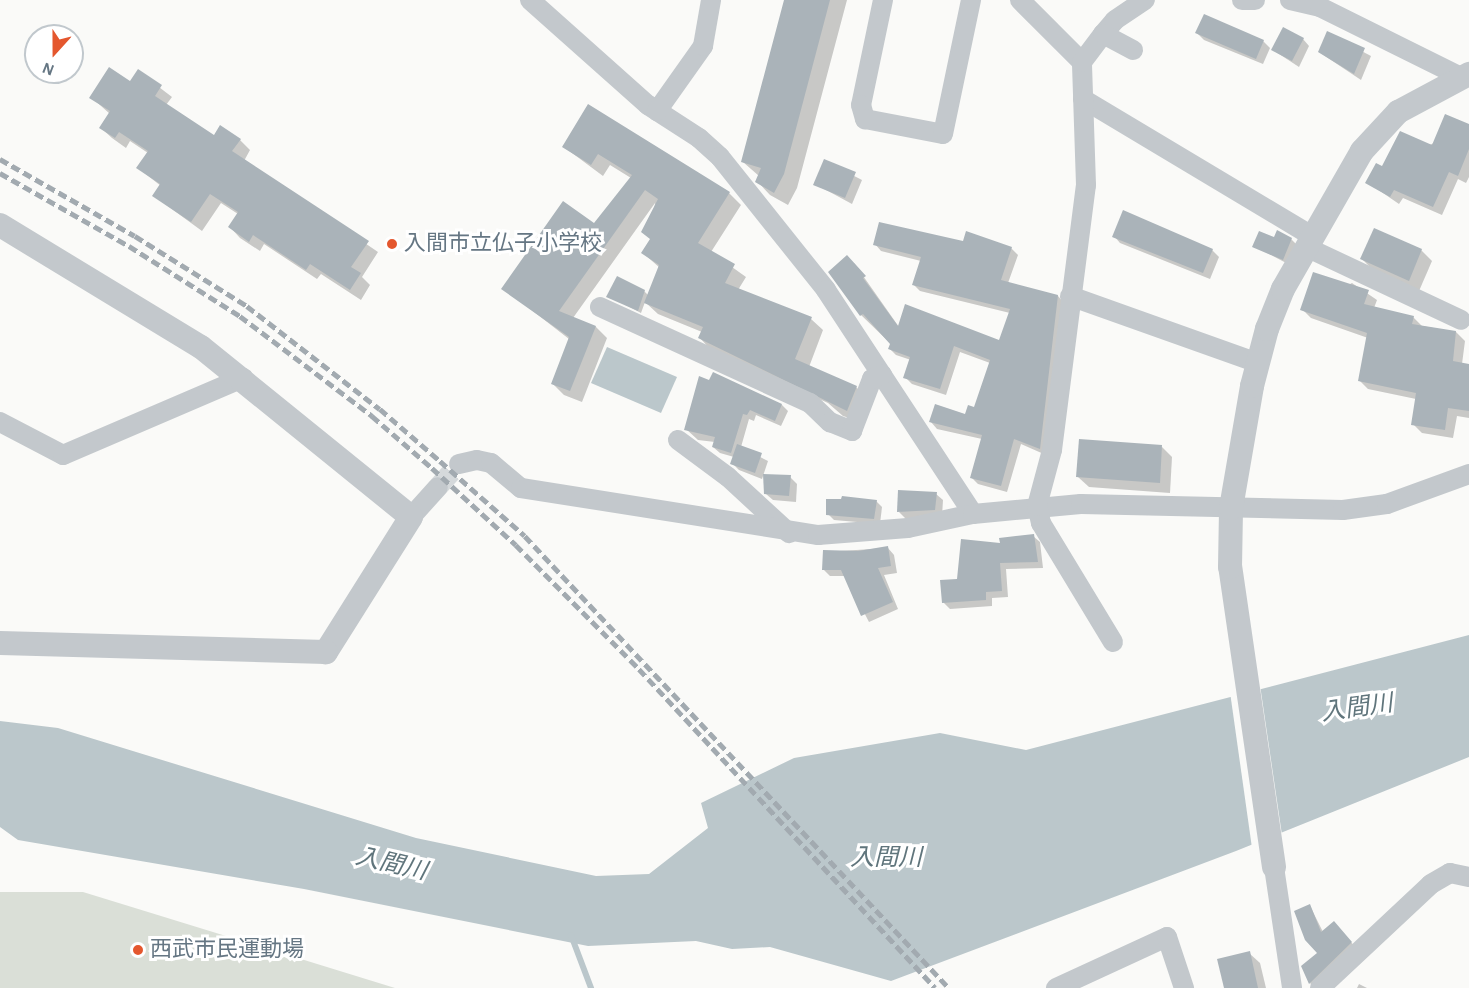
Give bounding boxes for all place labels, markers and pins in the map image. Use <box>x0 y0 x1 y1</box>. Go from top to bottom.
place label: 入間市立仏子小学校 <box>404 231 602 257</box>
marker: 入間市立仏子小学校 <box>385 237 399 251</box>
place label: 西武市民運動場 <box>150 937 304 963</box>
marker: 西武市民運動場 <box>131 943 145 957</box>

